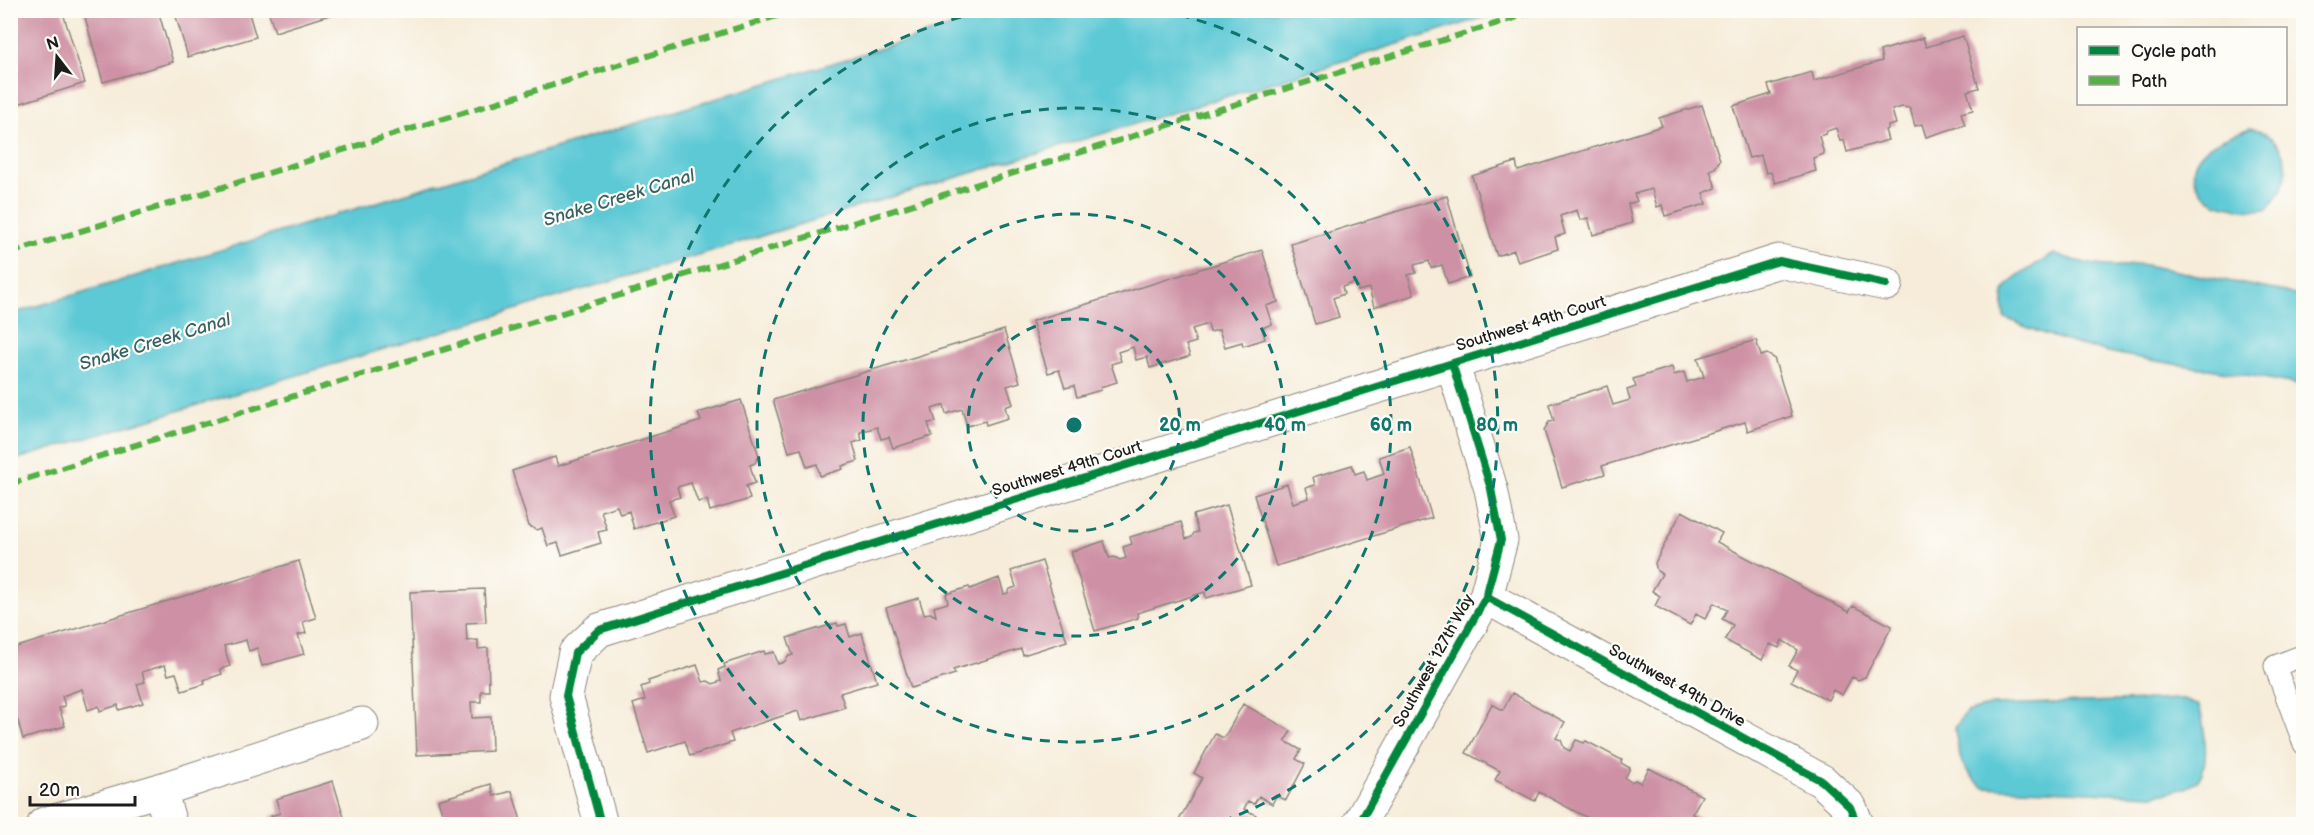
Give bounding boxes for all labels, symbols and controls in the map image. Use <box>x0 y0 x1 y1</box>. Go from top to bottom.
north arrow <box>27 27 87 87</box>
legend <box>2077 27 2287 105</box>
text: N <box>45 33 62 55</box>
text: Cycle path <box>2131 41 2217 62</box>
text: Path <box>2131 71 2167 92</box>
water label: Snake Creek Canal <box>541 165 698 231</box>
street label: Southwest 49th Court <box>1454 292 1608 356</box>
water label: Snake Creek Canal <box>77 309 234 375</box>
centre of rings <box>1064 415 1084 435</box>
text: 20 m <box>1159 415 1201 436</box>
text: 40 m <box>1264 415 1306 436</box>
text: 60 m <box>1370 415 1412 436</box>
text: 80 m <box>1476 415 1518 436</box>
street label: Southwest 49th Court <box>990 437 1144 501</box>
street label: Southwest 127th Way <box>1389 590 1479 731</box>
street label: Southwest 49th Drive <box>1605 641 1749 732</box>
scale bar <box>30 769 135 807</box>
text: 20 m <box>39 780 80 801</box>

